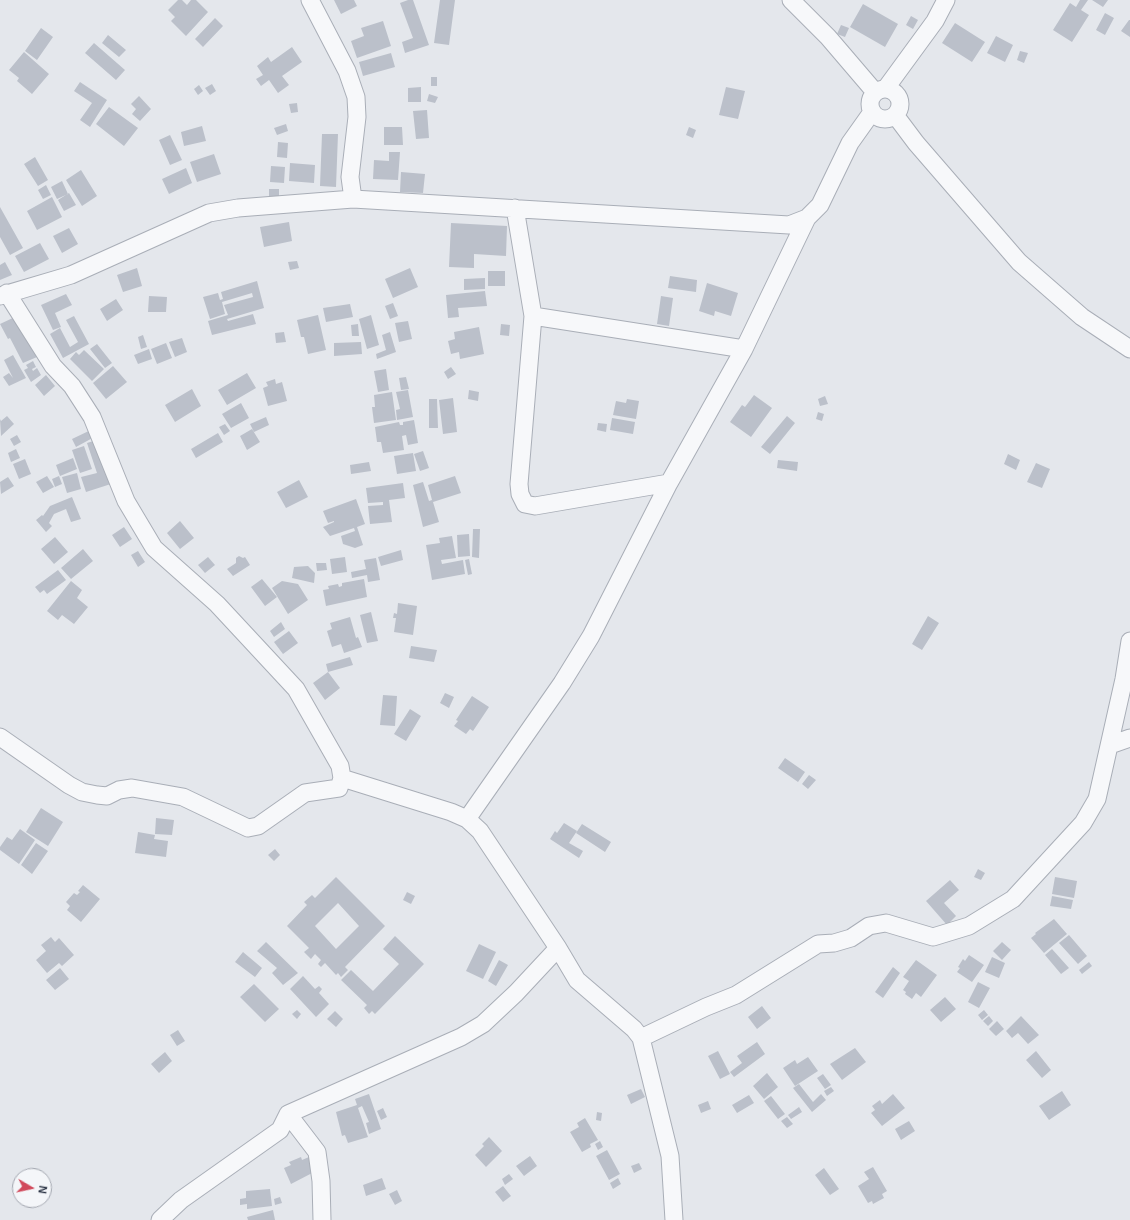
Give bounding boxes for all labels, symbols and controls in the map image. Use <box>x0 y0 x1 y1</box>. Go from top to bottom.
north arrow <box>12 1168 52 1208</box>
text: N <box>36 1185 49 1195</box>

